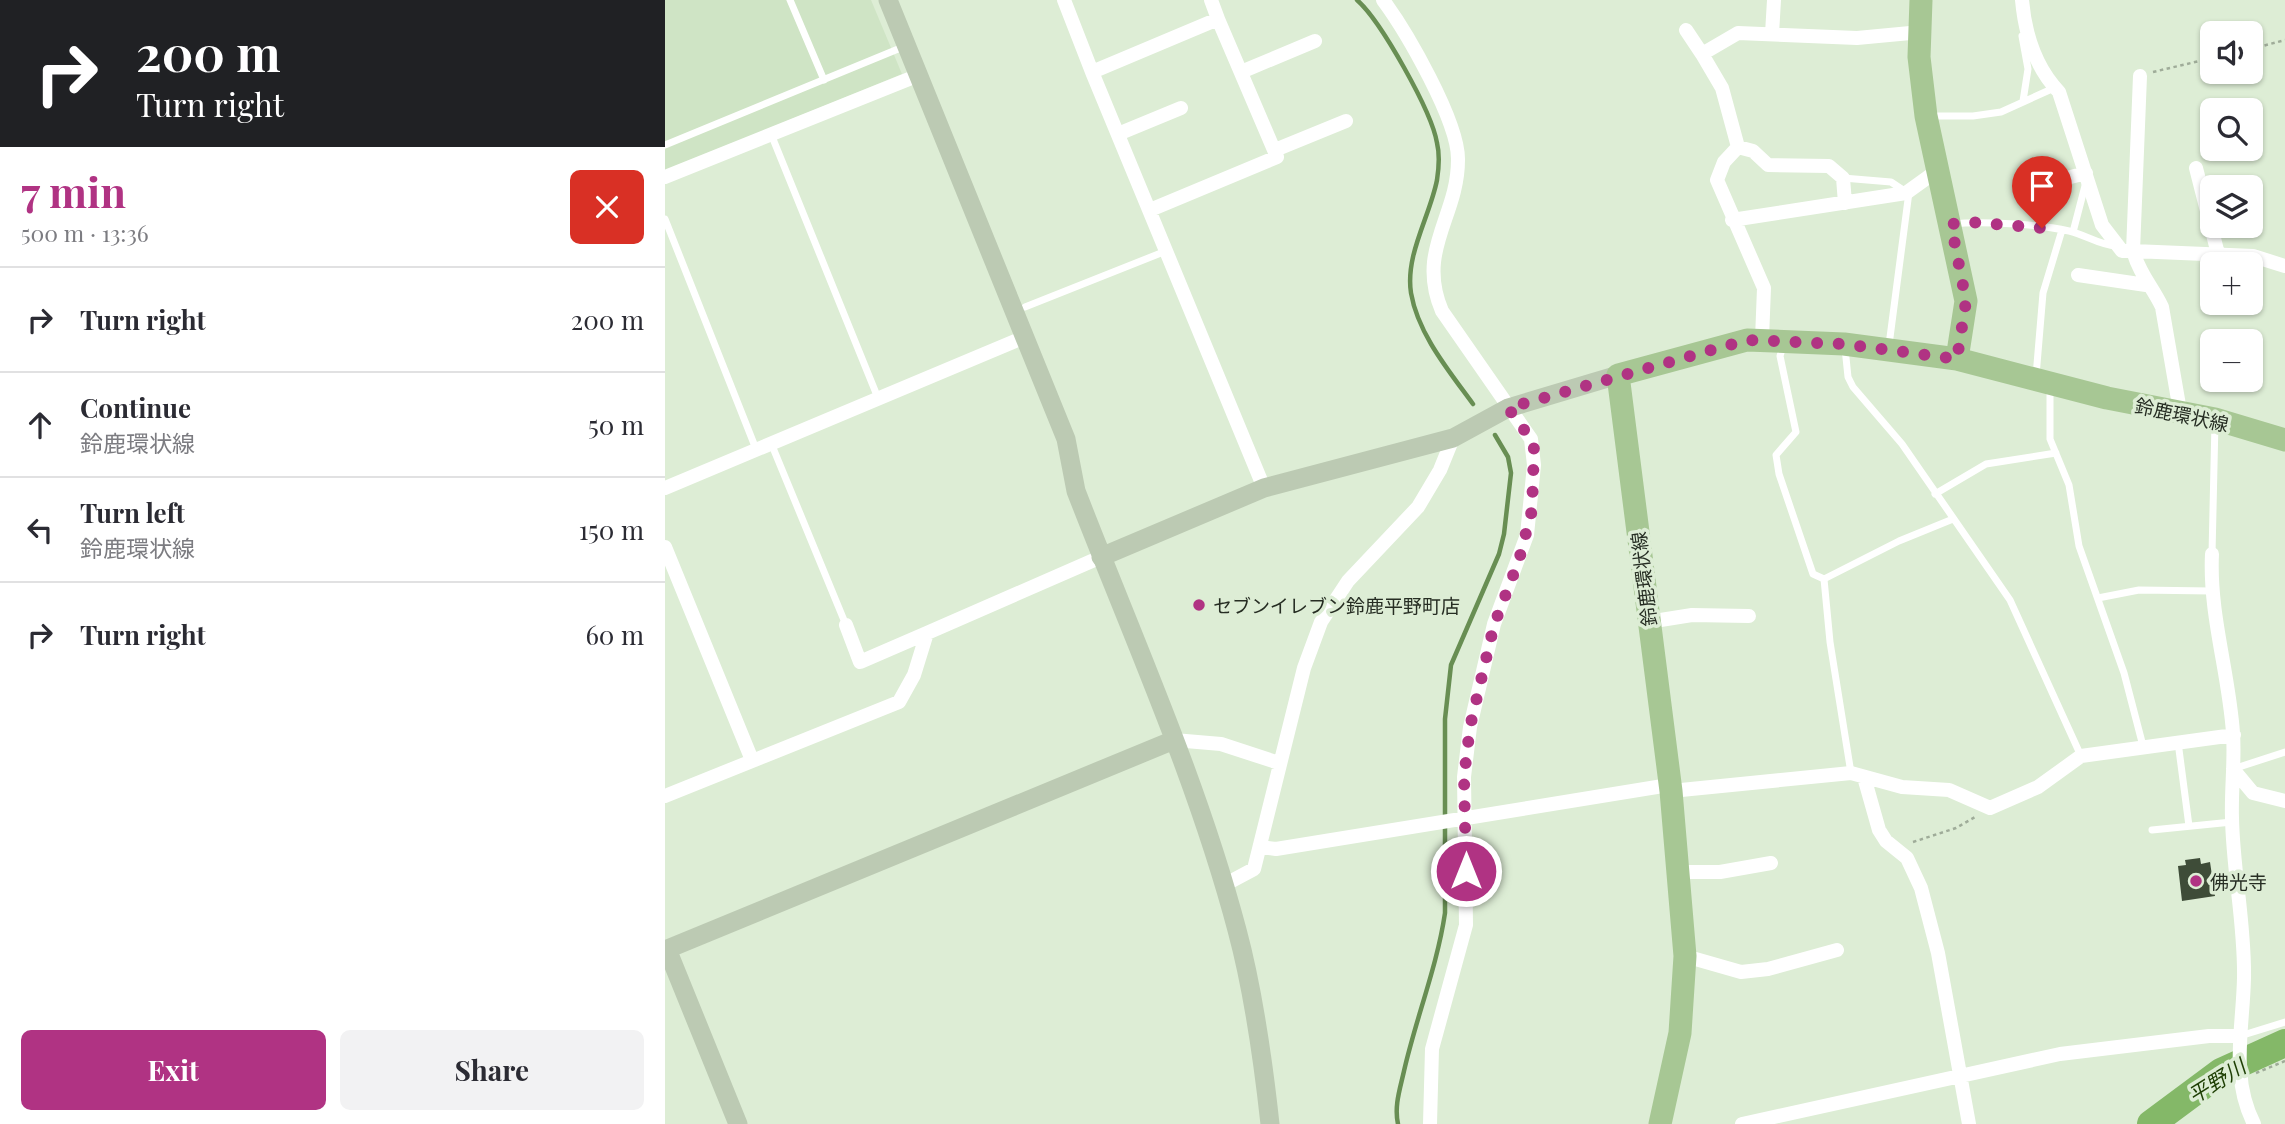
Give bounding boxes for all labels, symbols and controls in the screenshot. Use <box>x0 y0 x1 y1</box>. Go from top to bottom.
text: 200 m <box>136 19 281 84</box>
map controls <box>2200 21 2263 392</box>
button: sound <box>2200 21 2263 84</box>
icon: right <box>21 28 112 119</box>
text: Turn right <box>136 82 284 125</box>
button: search <box>2200 98 2263 161</box>
pin <box>2012 156 2072 228</box>
text: 7 min <box>21 163 126 219</box>
icon: arrive <box>2023 167 2061 205</box>
button: close <box>570 170 644 244</box>
button: layers <box>2200 175 2263 238</box>
text: 500 m · 13:36 <box>21 217 149 248</box>
button: + <box>2200 252 2263 315</box>
icon: right <box>21 301 59 339</box>
text: Turn right <box>80 302 206 337</box>
text: 200 m <box>571 302 644 337</box>
button: − <box>2200 329 2263 392</box>
text: Continue <box>80 390 191 425</box>
street label: 鈴鹿環状線 <box>2133 391 2231 437</box>
icon: ahead <box>21 406 59 444</box>
text: 50 m <box>588 407 644 442</box>
text: 鈴鹿環状線 <box>80 427 195 458</box>
text: Turn left <box>80 495 185 530</box>
icon: left <box>21 511 59 549</box>
text: 150 m <box>579 512 644 547</box>
street label: 鈴鹿環状線 <box>1624 530 1662 628</box>
text: 鈴鹿環状線 <box>80 532 195 563</box>
place label: セブンイレブン鈴鹿平野町店 <box>1213 592 1460 618</box>
marker: セブンイレブン鈴鹿平野町店 <box>1191 597 1207 613</box>
icon: right <box>21 616 59 654</box>
text: Turn right <box>80 617 206 652</box>
text: 60 m <box>585 617 644 652</box>
position arrow <box>1429 834 1503 908</box>
place label: 佛光寺 <box>2210 868 2267 894</box>
marker: 佛光寺 <box>2188 873 2204 889</box>
button: Exit <box>21 1030 326 1110</box>
button: Share <box>340 1030 644 1110</box>
water label: 平野川 <box>2182 1050 2252 1109</box>

